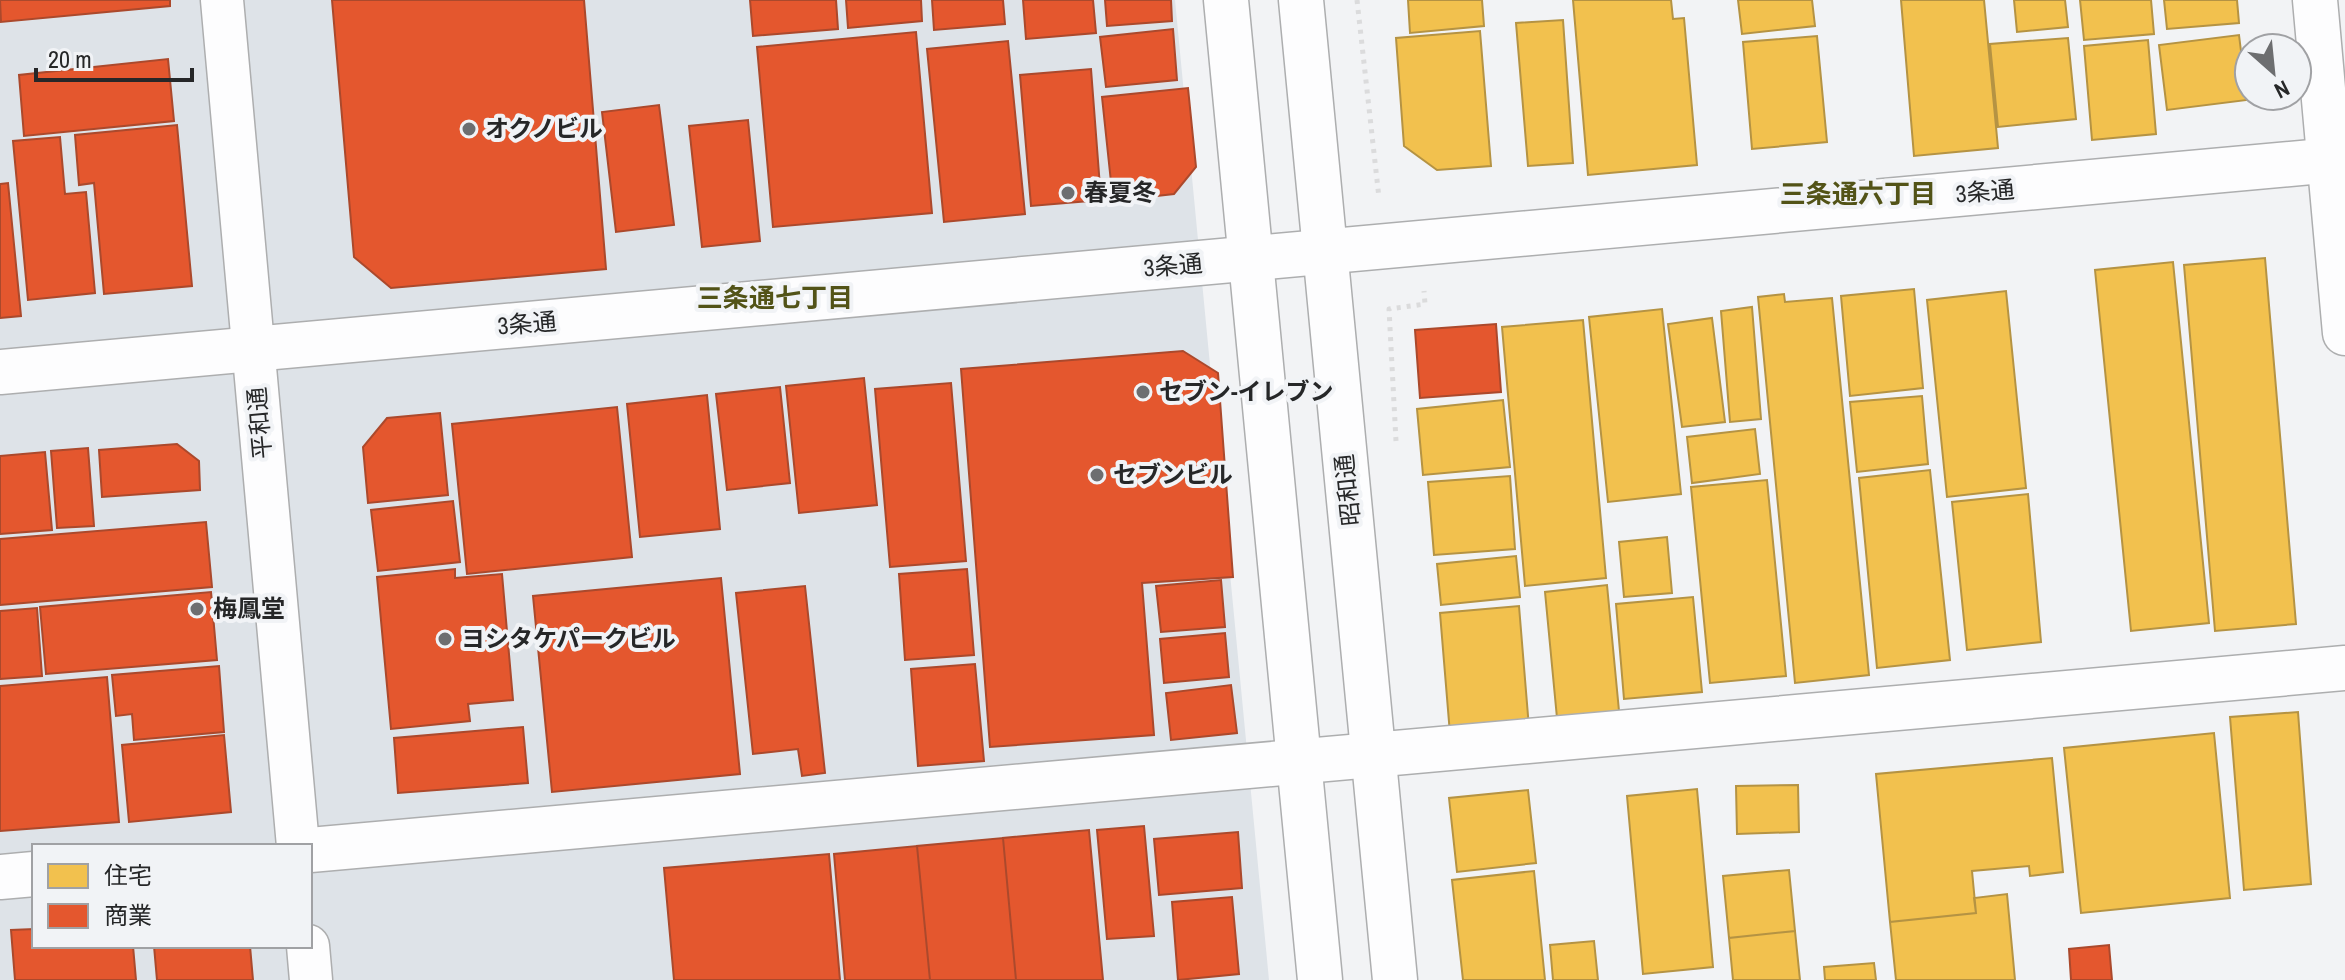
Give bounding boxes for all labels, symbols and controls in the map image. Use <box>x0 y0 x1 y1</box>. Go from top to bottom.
scale bar <box>36 32 192 82</box>
north arrow <box>2233 32 2313 112</box>
text: 20 m <box>48 43 92 75</box>
text: N <box>2269 73 2295 106</box>
place label: オクノビル <box>485 112 603 144</box>
marker: オクノビル <box>460 120 478 138</box>
street label: 3条通 <box>1954 172 2016 210</box>
place label: 春夏冬 <box>1084 176 1156 208</box>
district label: 三条通六丁目 <box>1780 176 1936 211</box>
marker: 春夏冬 <box>1059 184 1077 202</box>
street label: 3条通 <box>1142 246 1204 284</box>
district label: 三条通七丁目 <box>697 280 853 315</box>
street label: 3条通 <box>496 304 558 342</box>
place label: セブン-イレブン <box>1159 375 1334 407</box>
marker: セブン-イレブン <box>1134 383 1152 401</box>
street label: 平和通 <box>240 386 278 460</box>
street label: 昭和通 <box>1327 453 1367 528</box>
place label: セブンビル <box>1113 458 1233 490</box>
marker: セブンビル <box>1088 466 1106 484</box>
place label: 梅鳳堂 <box>213 592 285 624</box>
marker: 梅鳳堂 <box>188 600 206 618</box>
place label: ヨシタケパークビル <box>461 622 676 654</box>
marker: ヨシタケパークビル <box>436 630 454 648</box>
legend <box>32 844 312 948</box>
text: 住宅 <box>104 859 152 891</box>
text: 商業 <box>104 899 152 931</box>

